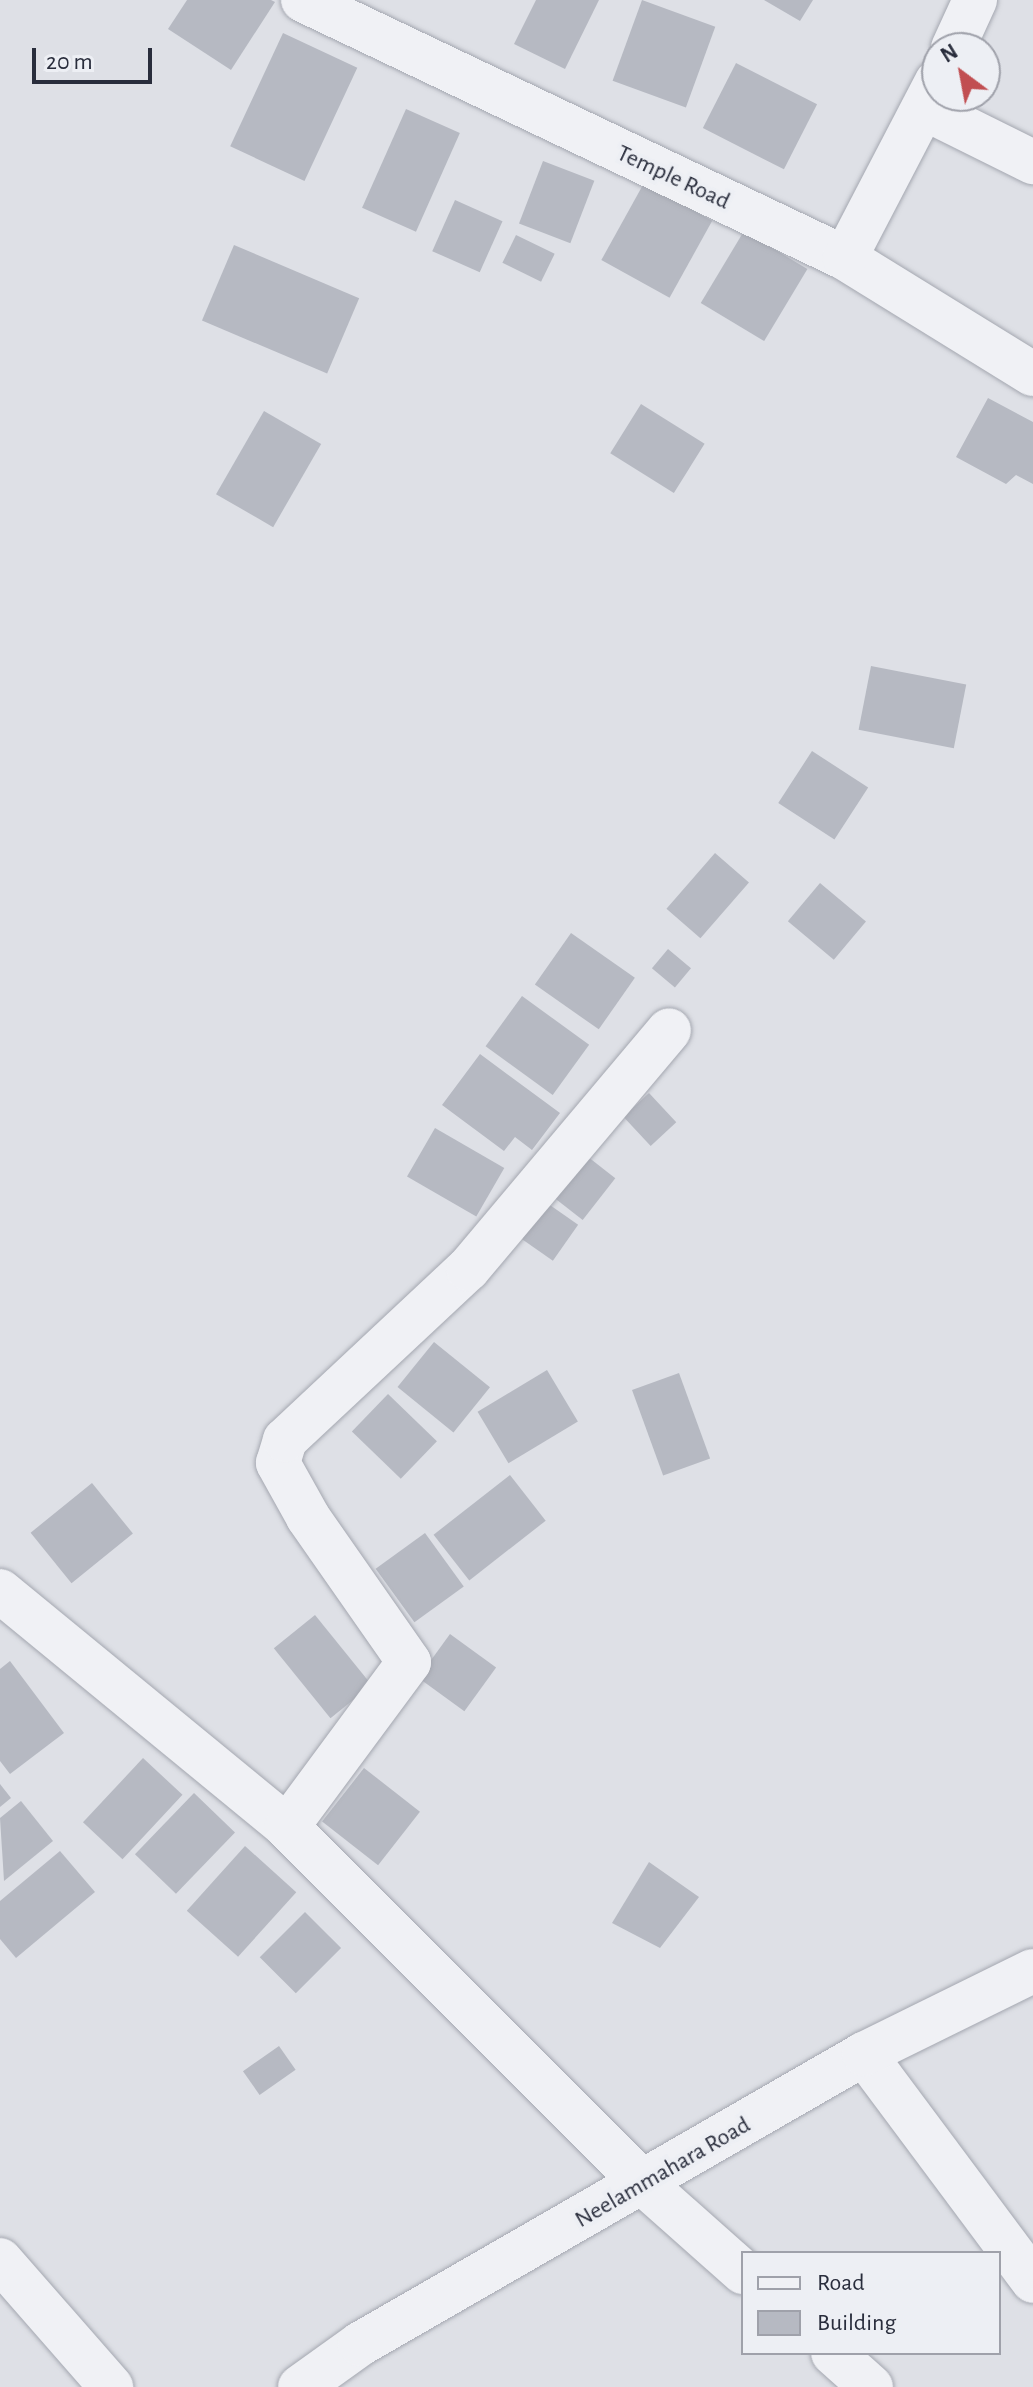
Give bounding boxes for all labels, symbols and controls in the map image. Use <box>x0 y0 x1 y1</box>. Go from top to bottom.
scale bar <box>36 32 156 82</box>
north arrow <box>921 32 1001 112</box>
text: N <box>937 40 962 67</box>
text: 20 m <box>46 50 93 74</box>
street label: Temple Road <box>612 139 734 217</box>
street label: Neelammahara Road <box>570 2111 756 2235</box>
legend <box>741 2251 1001 2355</box>
text: Road <box>817 2271 865 2295</box>
text: Building <box>817 2311 896 2335</box>

